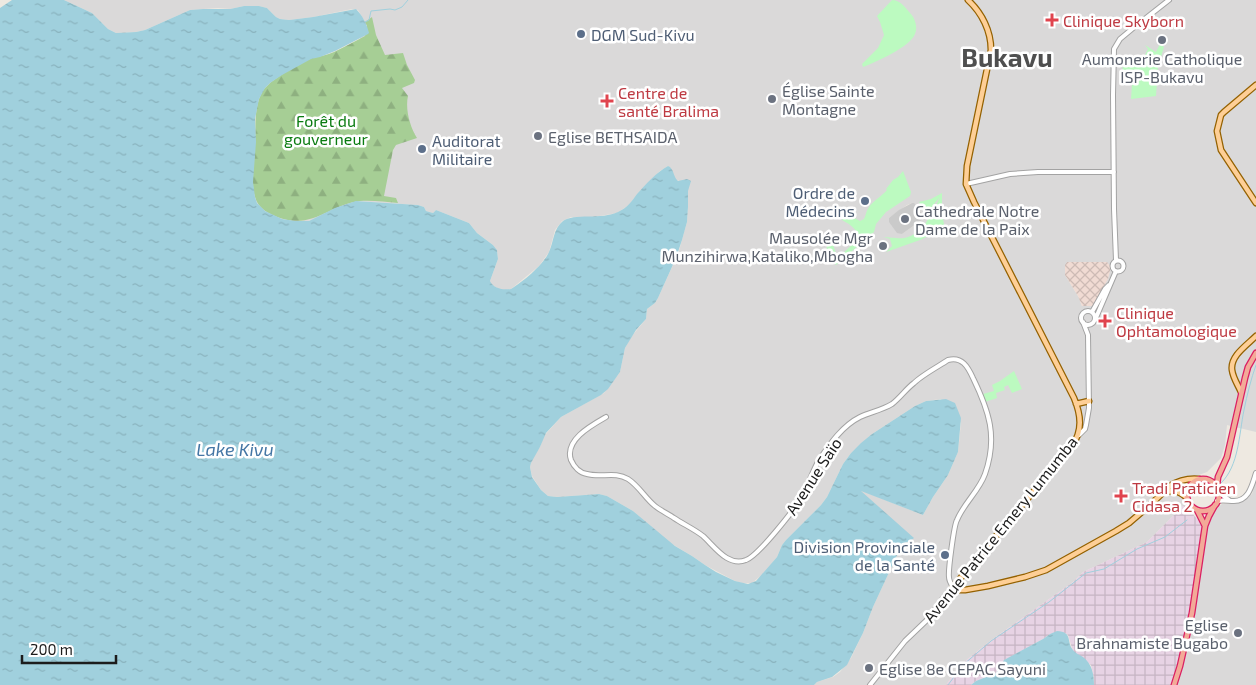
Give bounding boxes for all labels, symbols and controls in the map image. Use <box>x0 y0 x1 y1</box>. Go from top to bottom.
place label: Clinique Skyborn <box>1063 11 1184 30</box>
marker: Clinique Skyborn <box>1045 13 1059 27</box>
place label: DGM Sud-Kivu <box>591 25 695 44</box>
marker: DGM Sud-Kivu <box>575 28 587 40</box>
marker: Aumonerie Catholique ISP-Bukavu <box>1156 34 1168 46</box>
district label: Bukavu <box>961 41 1053 72</box>
place label: Aumonerie Catholique ISP-Bukavu <box>1082 49 1242 86</box>
place label: Église Sainte Montagne <box>782 81 875 118</box>
place label: Centre de santé Bralima <box>618 83 719 120</box>
marker: Église Sainte Montagne <box>766 93 778 105</box>
marker: Centre de santé Bralima <box>600 94 614 108</box>
park label: Forêt du gouverneur <box>284 111 369 148</box>
place label: Eglise BETHSAIDA <box>548 127 677 146</box>
marker: Eglise BETHSAIDA <box>532 130 544 142</box>
place label: Auditorat Militaire <box>432 131 501 168</box>
marker: Auditorat Militaire <box>416 143 428 155</box>
place label: Ordre de Médecins <box>785 183 855 220</box>
marker: Ordre de Médecins <box>859 195 871 207</box>
place label: Cathedrale Notre Dame de la Paix <box>915 201 1039 238</box>
marker: Cathedrale Notre Dame de la Paix <box>899 213 911 225</box>
place label: Mausolée Mgr Munzihirwa,Kataliko,Mbogha <box>661 228 874 265</box>
marker: Mausolée Mgr Munzihirwa,Kataliko,Mbogha <box>877 240 889 252</box>
place label: Clinique Ophtamologique <box>1116 303 1237 340</box>
marker: Clinique Ophtamologique <box>1098 314 1112 328</box>
street label: Avenue Patrice Emery Lumumba <box>919 432 1081 626</box>
street label: Avenue Saïo <box>781 434 845 518</box>
water label: Lake Kivu <box>196 438 274 460</box>
place label: Tradi Praticien Cidasa 2 <box>1132 478 1236 515</box>
marker: Tradi Praticien Cidasa 2 <box>1114 489 1128 503</box>
place label: Division Provinciale de la Santé <box>794 537 935 574</box>
marker: Division Provinciale de la Santé <box>939 549 951 561</box>
place label: Eglise Brahnamiste Bugabo <box>1076 615 1228 652</box>
marker: Eglise Brahnamiste Bugabo <box>1232 627 1244 639</box>
scale bar <box>22 632 116 664</box>
text: 200 m <box>30 640 73 658</box>
place label: Eglise 8e CEPAC Sayuni <box>879 659 1046 678</box>
marker: Eglise 8e CEPAC Sayuni <box>863 662 875 674</box>

